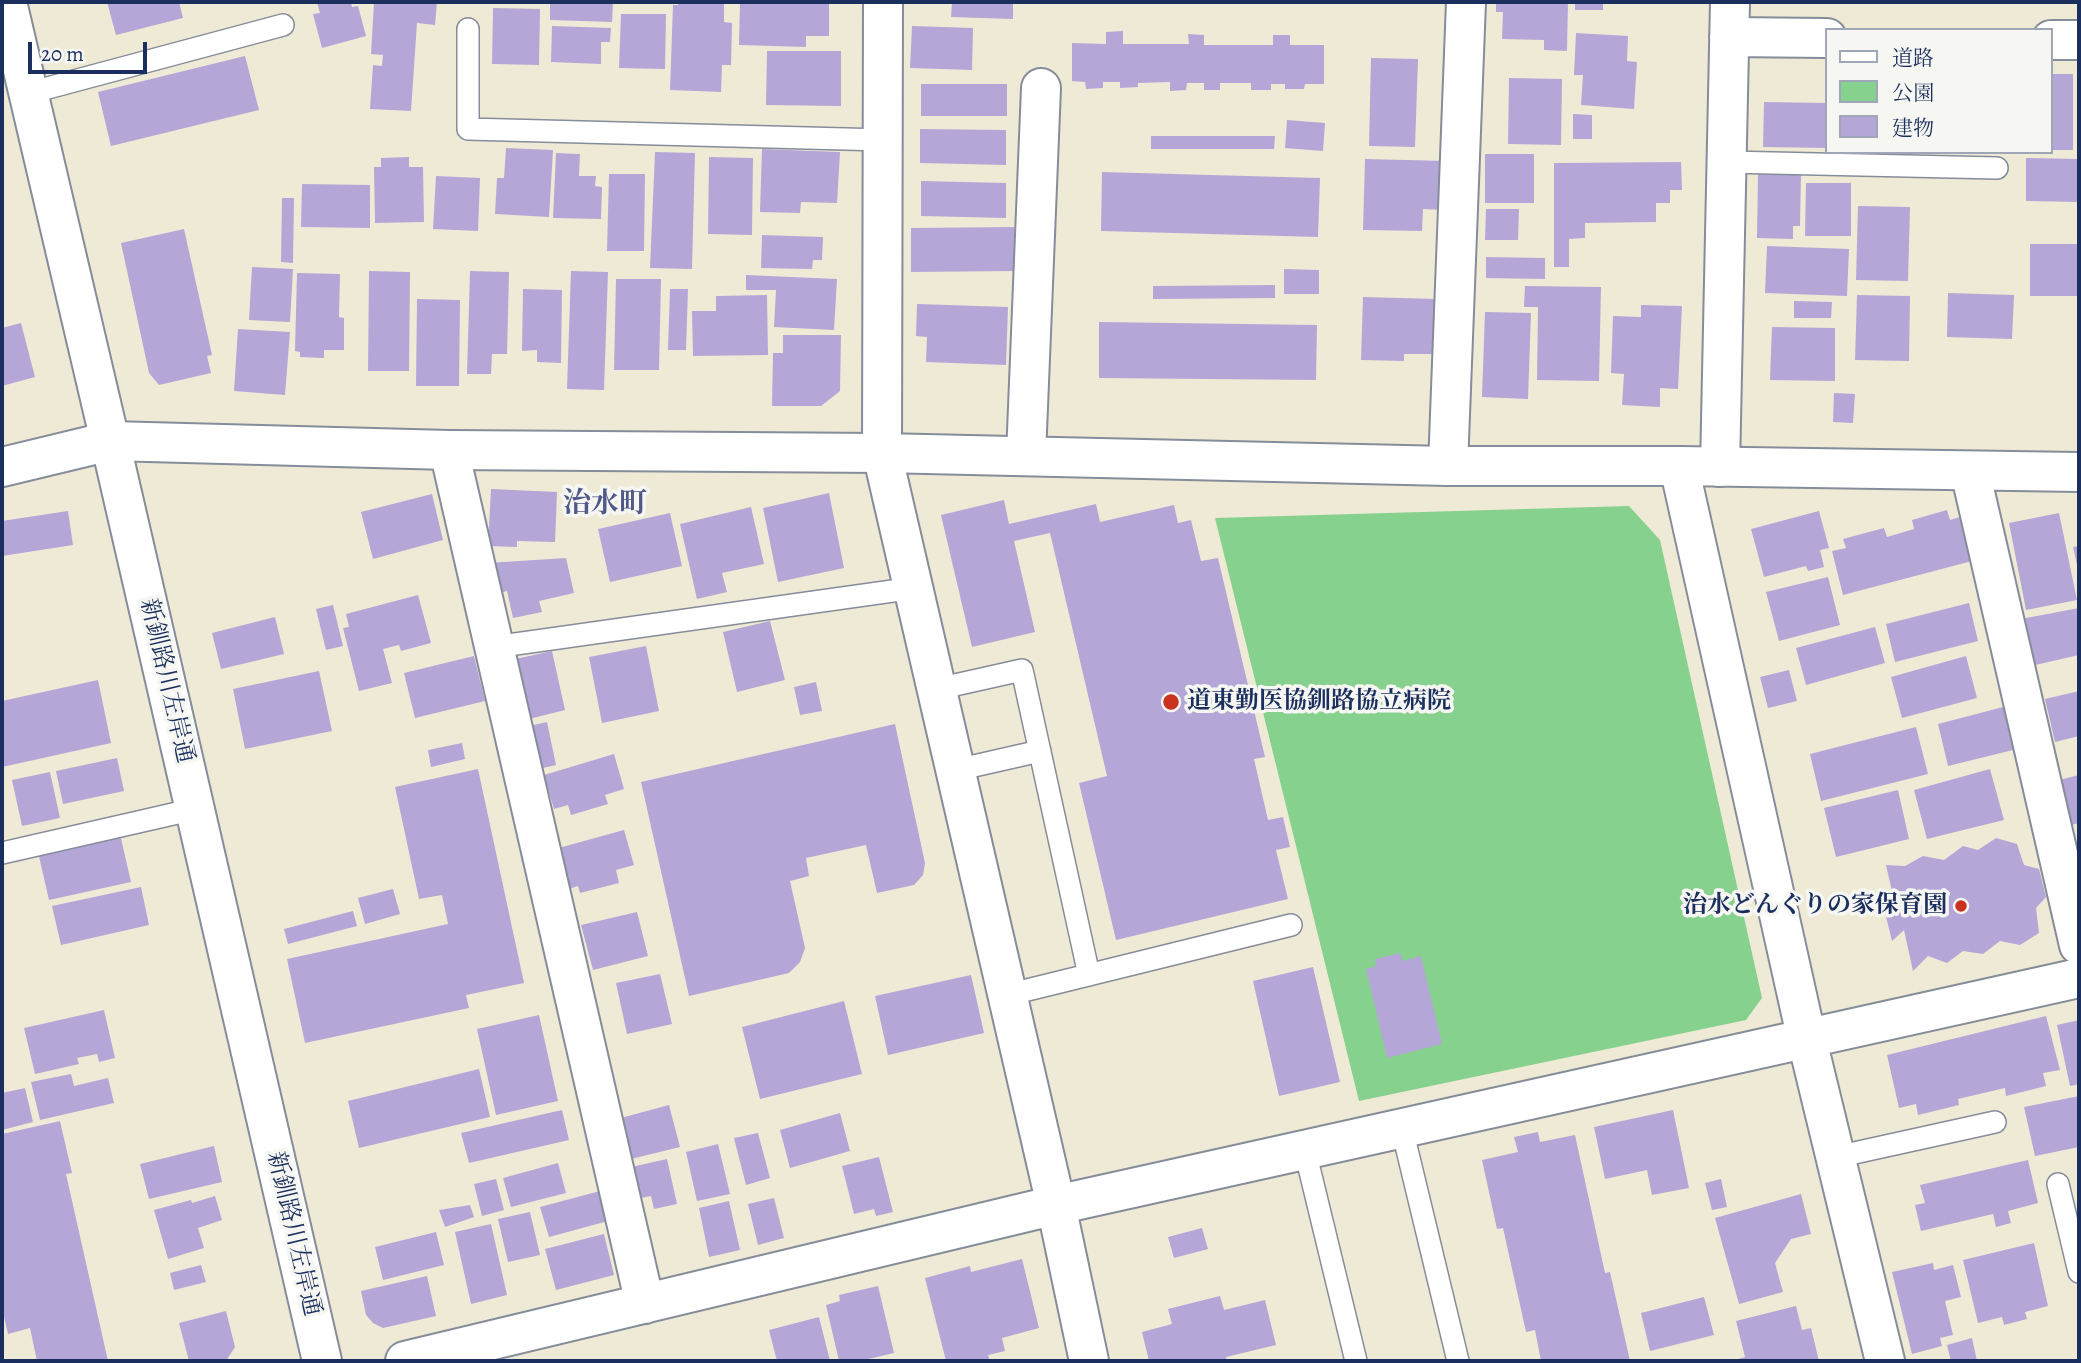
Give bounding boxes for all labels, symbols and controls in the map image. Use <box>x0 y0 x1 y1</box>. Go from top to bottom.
scale bar <box>32 28 150 72</box>
legend <box>1826 28 2053 154</box>
text: 20 m <box>41 40 84 68</box>
text: 道路 <box>1892 44 1934 72</box>
text: 公園 <box>1892 79 1934 107</box>
text: 建物 <box>1892 114 1934 142</box>
district label: 治水町 <box>563 488 647 522</box>
street label: 新釧路川左岸通 <box>133 596 199 766</box>
place label: 道東勤医協釧路協立病院 <box>1187 688 1451 716</box>
marker: 道東勤医協釧路協立病院 <box>1161 692 1181 712</box>
place label: 治水どんぐりの家保育園 <box>1683 892 1947 920</box>
marker: 治水どんぐりの家保育園 <box>1953 898 1969 914</box>
street label: 新釧路川左岸通 <box>260 1149 326 1319</box>

